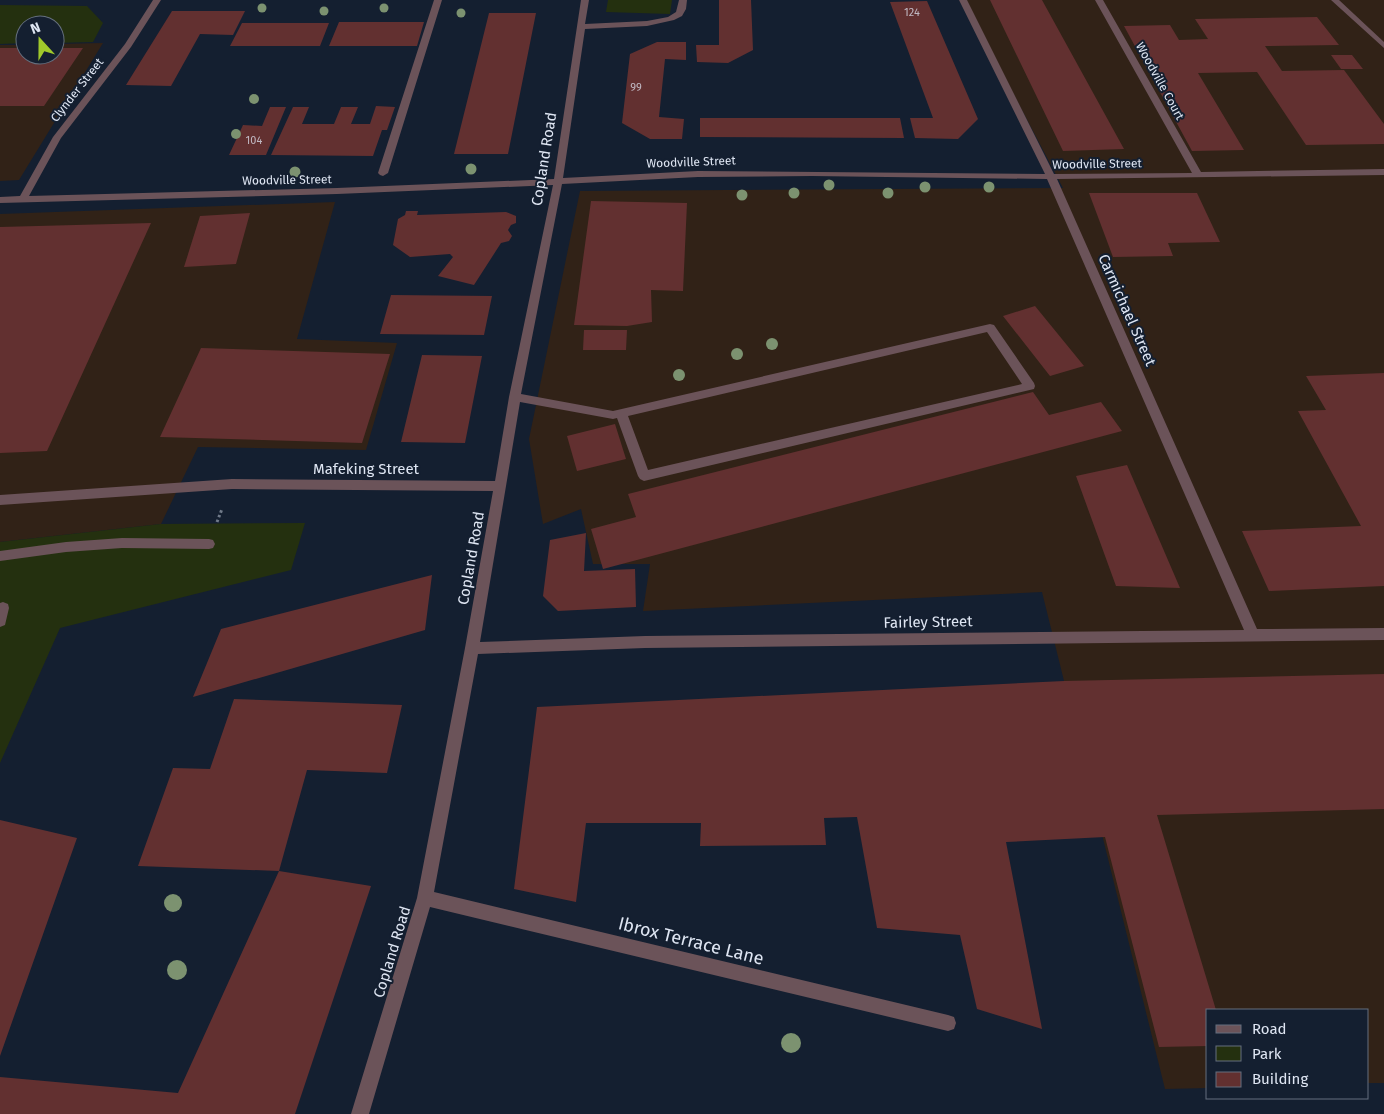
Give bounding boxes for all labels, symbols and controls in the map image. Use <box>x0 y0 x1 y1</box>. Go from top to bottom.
house number: 124 <box>904 6 920 19</box>
north arrow <box>15 15 65 65</box>
text: N <box>28 19 43 38</box>
street label: Woodville Court <box>1133 40 1187 123</box>
street label: Clynder Street <box>48 55 107 125</box>
house number: 99 <box>630 81 642 94</box>
street label: Copland Road <box>528 111 560 207</box>
house number: 104 <box>246 134 263 147</box>
street label: Woodville Street <box>646 153 737 171</box>
street label: Woodville Street <box>1052 156 1143 172</box>
street label: Woodville Street <box>242 172 333 188</box>
street label: Carmichael Street <box>1094 251 1160 369</box>
street label: Mafeking Street <box>313 460 420 478</box>
street label: Copland Road <box>454 510 488 606</box>
street label: Fairley Street <box>883 612 973 632</box>
street label: Copland Road <box>370 904 414 1000</box>
street label: Ibrox Terrace Lane <box>616 912 766 970</box>
legend <box>1206 1009 1369 1099</box>
text: Road <box>1252 1020 1287 1038</box>
text: Park <box>1252 1045 1282 1063</box>
text: Building <box>1252 1070 1308 1088</box>

